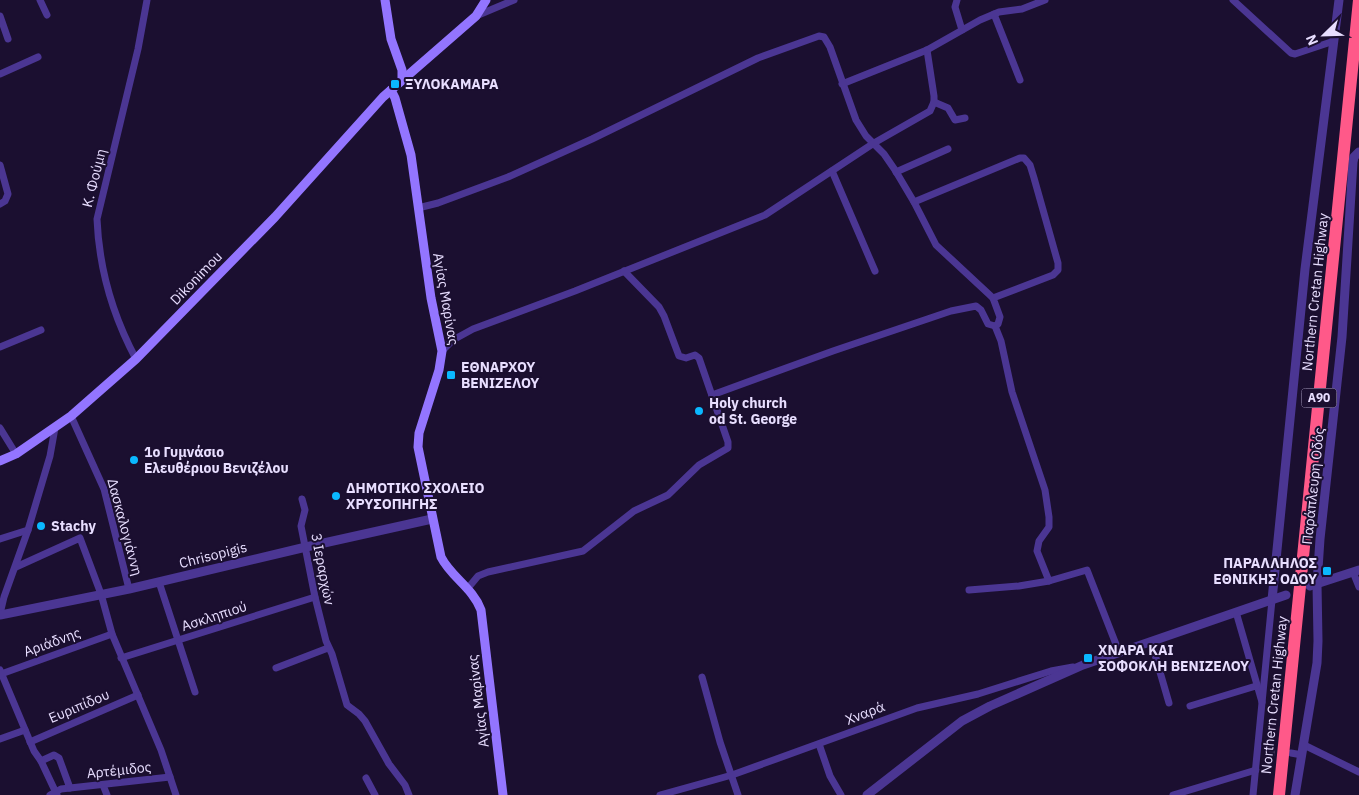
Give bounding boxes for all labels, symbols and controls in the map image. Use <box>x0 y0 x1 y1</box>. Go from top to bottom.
north arrow <box>1299 10 1349 60</box>
text: N <box>1302 32 1322 48</box>
place label: ΞΥΛΟΚΑΜΑΡΑ <box>405 75 499 93</box>
marker: ΞΥΛΟΚΑΜΑΡΑ <box>389 78 401 90</box>
street label: Κ. Φούμη <box>78 147 110 209</box>
street label: Northern Cretan Highway <box>1298 212 1332 372</box>
street label: Dikonimou <box>166 248 226 308</box>
street label: Αγίας Μαρίνας <box>429 251 463 347</box>
place label: ΕΘΝΑΡΧΟΥ ΒΕΝΙΖΕΛΟΥ <box>461 358 539 392</box>
marker: ΕΘΝΑΡΧΟΥ ΒΕΝΙΖΕΛΟΥ <box>445 369 457 381</box>
road number: Α90 <box>1302 388 1336 408</box>
place label: Holy church od St. George <box>709 394 797 428</box>
marker: Holy church od St. George <box>693 405 705 417</box>
street label: Παράπλευρη Οδός <box>1298 426 1328 545</box>
place label: 1ο Γυμνάσιο Ελευθέριου Βενιζέλου <box>144 443 289 477</box>
marker: 1ο Γυμνάσιο Ελευθέριου Βενιζέλου <box>128 454 140 466</box>
street label: Δασκαλογιάννη <box>103 476 147 578</box>
place label: ΔΗΜΟΤΙΚΟ ΣΧΟΛΕΙΟ ΧΡΥΣΟΠΗΓΗΣ <box>346 479 485 513</box>
marker: ΔΗΜΟΤΙΚΟ ΣΧΟΛΕΙΟ ΧΡΥΣΟΠΗΓΗΣ <box>330 490 342 502</box>
place label: Stachy <box>51 517 96 535</box>
marker: Stachy <box>35 520 47 532</box>
street label: 3 Ιεραρχών <box>307 531 339 607</box>
street label: Chrisopigis <box>177 538 249 572</box>
place label: ΠΑΡΑΛΛΗΛΟΣ ΕΘΝΙΚΗΣ ΟΔΟΥ <box>1213 554 1317 588</box>
marker: ΠΑΡΑΛΛΗΛΟΣ ΕΘΝΙΚΗΣ ΟΔΟΥ <box>1321 565 1333 577</box>
street label: Ασκληπιού <box>179 597 249 635</box>
street label: Northern Cretan Highway <box>1257 615 1291 775</box>
street label: Αριάδνης <box>21 623 83 661</box>
place label: ΧΝΑΡΑ ΚΑΙ ΣΟΦΟΚΛΗ ΒΕΝΙΖΕΛΟΥ <box>1098 641 1249 675</box>
marker: ΧΝΑΡΑ ΚΑΙ ΣΟΦΟΚΛΗ ΒΕΝΙΖΕΛΟΥ <box>1082 652 1094 664</box>
street label: Αγίας Μαρίνας <box>463 653 493 748</box>
street label: Ευριπίδου <box>46 685 112 727</box>
street label: Χναρά <box>843 697 887 729</box>
street label: Αρτέμιδος <box>86 758 152 782</box>

